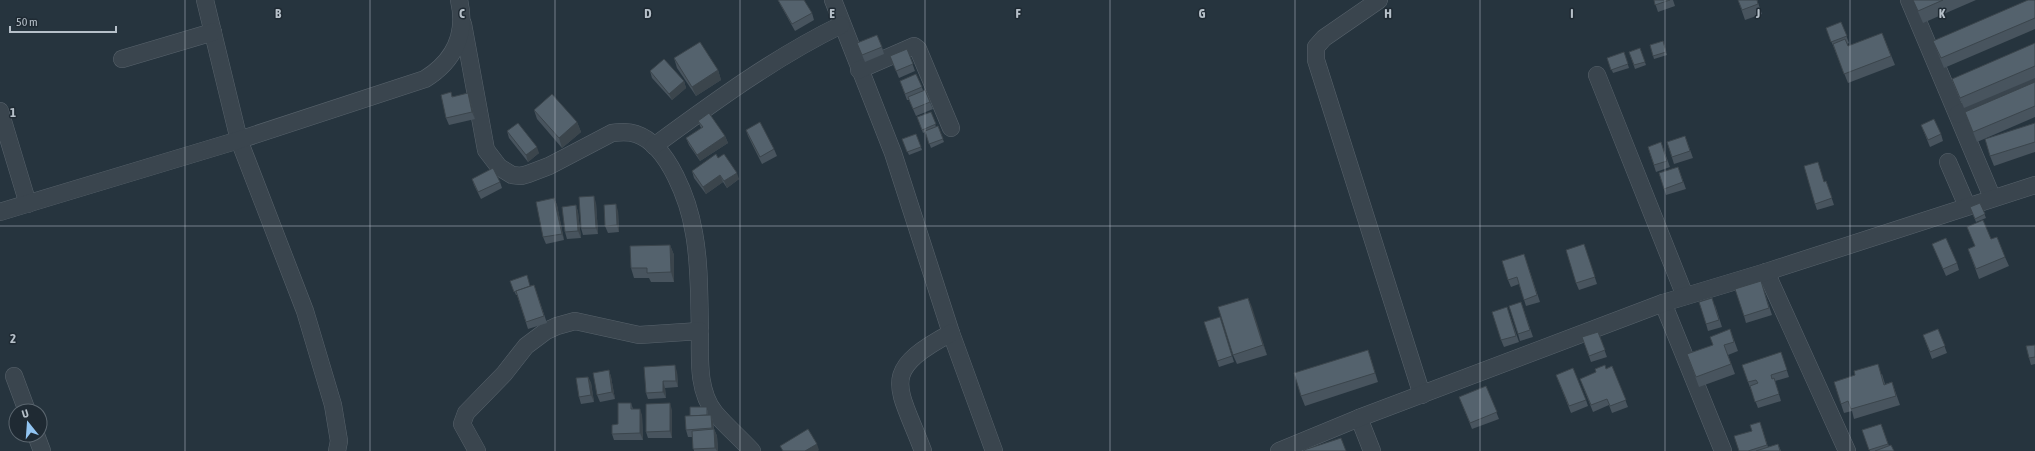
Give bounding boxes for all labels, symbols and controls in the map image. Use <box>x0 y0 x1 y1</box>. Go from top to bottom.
text: B <box>275 6 282 21</box>
text: C <box>459 6 465 21</box>
text: D <box>644 6 652 21</box>
text: E <box>829 6 835 21</box>
text: F <box>1015 6 1021 21</box>
text: G <box>1199 6 1206 21</box>
text: H <box>1384 6 1392 21</box>
text: I <box>1570 6 1574 21</box>
text: J <box>1755 6 1760 21</box>
text: K <box>1939 6 1946 21</box>
scale bar <box>10 8 116 34</box>
text: 50 m <box>16 15 38 29</box>
text: 1 <box>10 105 16 120</box>
text: 2 <box>10 331 16 346</box>
north arrow <box>8 403 48 443</box>
text: U <box>20 407 30 420</box>

